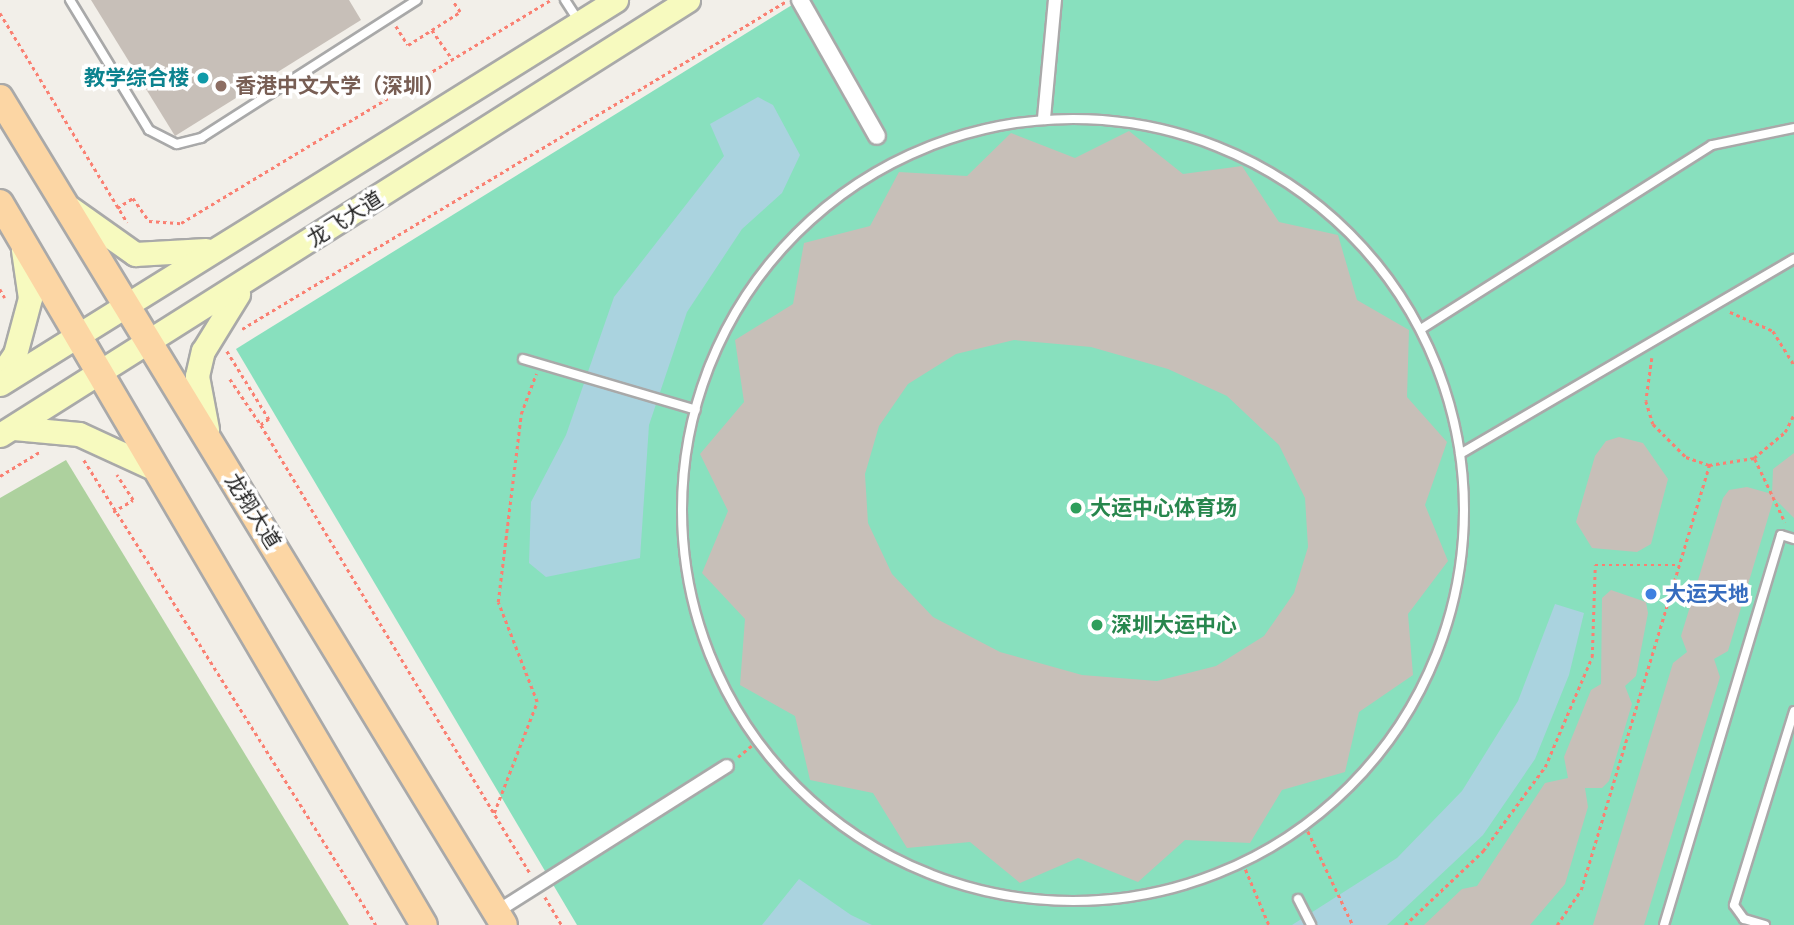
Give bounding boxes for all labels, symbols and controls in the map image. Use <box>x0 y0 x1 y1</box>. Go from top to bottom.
place label: 教学综合楼 <box>84 65 189 91</box>
marker: 教学综合楼 <box>195 70 211 86</box>
place label: 香港中文大学（深圳） <box>235 73 445 99</box>
marker: 香港中文大学（深圳） <box>213 78 229 94</box>
street label: 龙飞大道 <box>303 186 387 252</box>
street label: 龙翔大道 <box>220 469 286 553</box>
place label: 大运中心体育场 <box>1090 495 1237 521</box>
marker: 大运中心体育场 <box>1068 500 1084 516</box>
place label: 大运天地 <box>1665 581 1749 607</box>
marker: 大运天地 <box>1643 586 1659 602</box>
place label: 深圳大运中心 <box>1111 612 1237 638</box>
marker: 深圳大运中心 <box>1089 617 1105 633</box>

